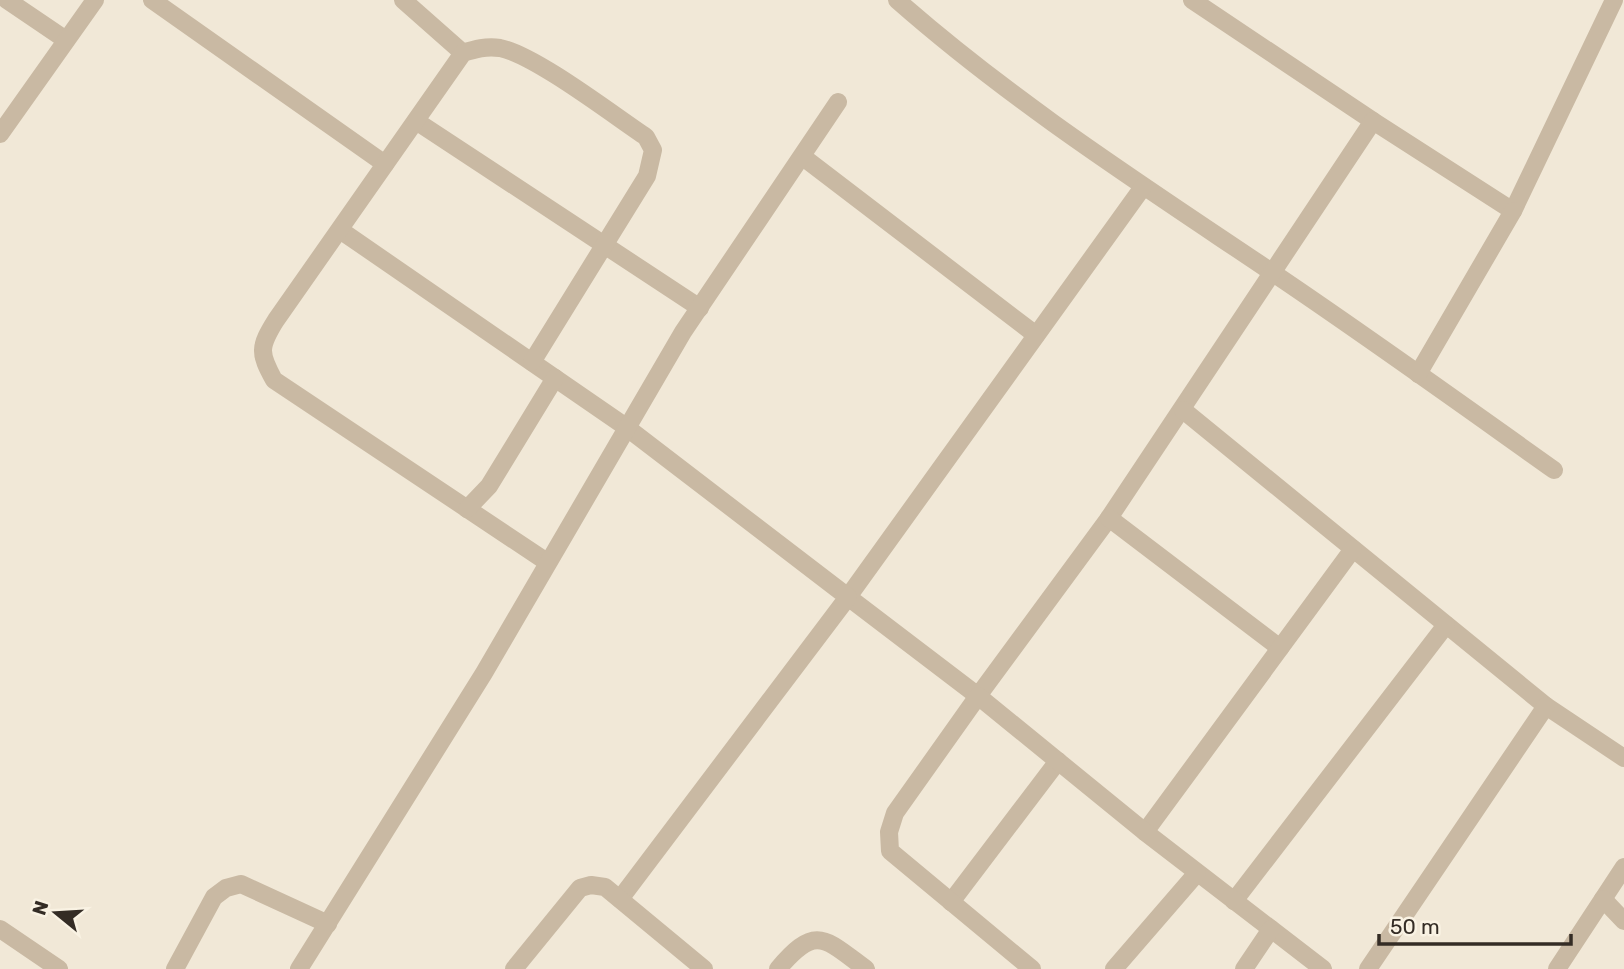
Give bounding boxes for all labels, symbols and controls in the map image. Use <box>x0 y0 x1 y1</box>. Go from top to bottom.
north arrow <box>21 878 91 948</box>
text: N <box>27 898 53 918</box>
scale bar <box>1379 902 1572 946</box>
text: 50 m <box>1390 914 1440 939</box>

